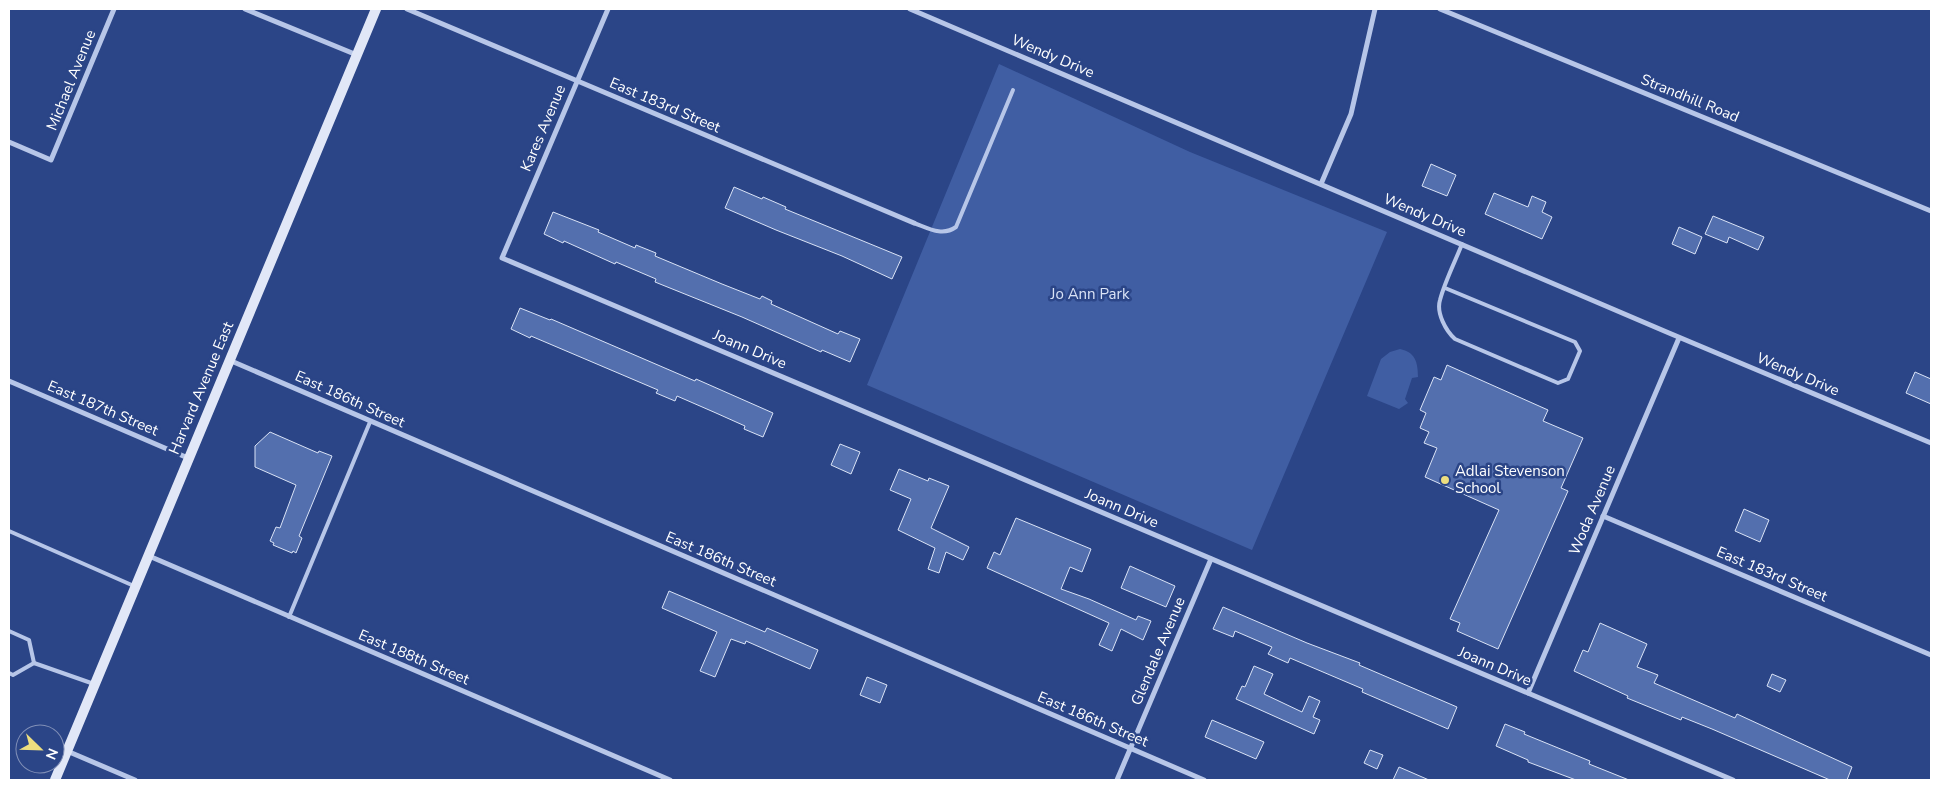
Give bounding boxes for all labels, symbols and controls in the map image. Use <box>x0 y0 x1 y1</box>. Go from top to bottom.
street label: Michael Avenue <box>42 27 100 133</box>
street label: Wendy Drive <box>1009 30 1097 82</box>
street label: Strandhill Road <box>1638 69 1742 127</box>
street label: East 183rd Street <box>606 73 724 138</box>
street label: Kares Avenue <box>516 81 570 175</box>
street label: Wendy Drive <box>1381 189 1469 241</box>
park label: Jo Ann Park <box>1050 284 1130 304</box>
street label: Harvard Avenue East <box>164 318 238 457</box>
street label: Joann Drive <box>709 324 790 373</box>
street label: Wendy Drive <box>1754 348 1842 400</box>
street label: East 186th Street <box>292 366 409 433</box>
street label: East 187th Street <box>45 376 162 441</box>
place label: Adlai Stevenson School <box>1455 461 1565 498</box>
street label: Woda Avenue <box>1564 462 1620 558</box>
marker: Adlai Stevenson School <box>1439 474 1451 486</box>
street label: Joann Drive <box>1081 483 1162 532</box>
street label: East 186th Street <box>663 527 780 592</box>
street label: East 183rd Street <box>1713 542 1831 607</box>
street label: Glendale Avenue <box>1126 594 1190 708</box>
street label: East 188th Street <box>356 625 473 690</box>
street label: Joann Drive <box>1454 641 1535 690</box>
street label: East 186th Street <box>1035 687 1152 752</box>
north arrow <box>15 724 65 774</box>
text: N <box>41 745 62 762</box>

